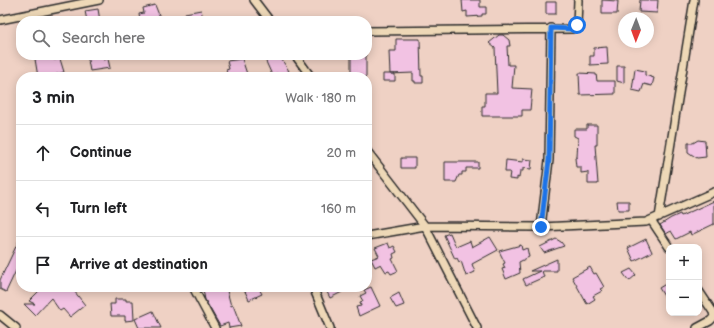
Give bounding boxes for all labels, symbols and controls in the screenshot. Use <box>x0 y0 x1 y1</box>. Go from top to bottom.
north arrow <box>618 12 654 48</box>
search box <box>16 16 372 60</box>
route start <box>568 16 586 34</box>
icon: search <box>30 27 52 49</box>
text: Search here <box>62 29 145 48</box>
text: 3 min <box>32 88 75 108</box>
text: Walk · 180 m <box>285 90 356 106</box>
icon: ahead <box>32 142 54 164</box>
text: Continue <box>70 143 132 162</box>
text: 20 m <box>326 145 356 161</box>
icon: left <box>32 198 54 220</box>
text: Turn left <box>70 199 127 218</box>
text: 160 m <box>321 201 356 217</box>
route end <box>532 218 550 236</box>
map controls <box>666 244 702 316</box>
button: + <box>666 244 702 280</box>
icon: arrive <box>32 254 54 276</box>
text: Arrive at destination <box>70 255 208 274</box>
button: − <box>666 280 702 316</box>

